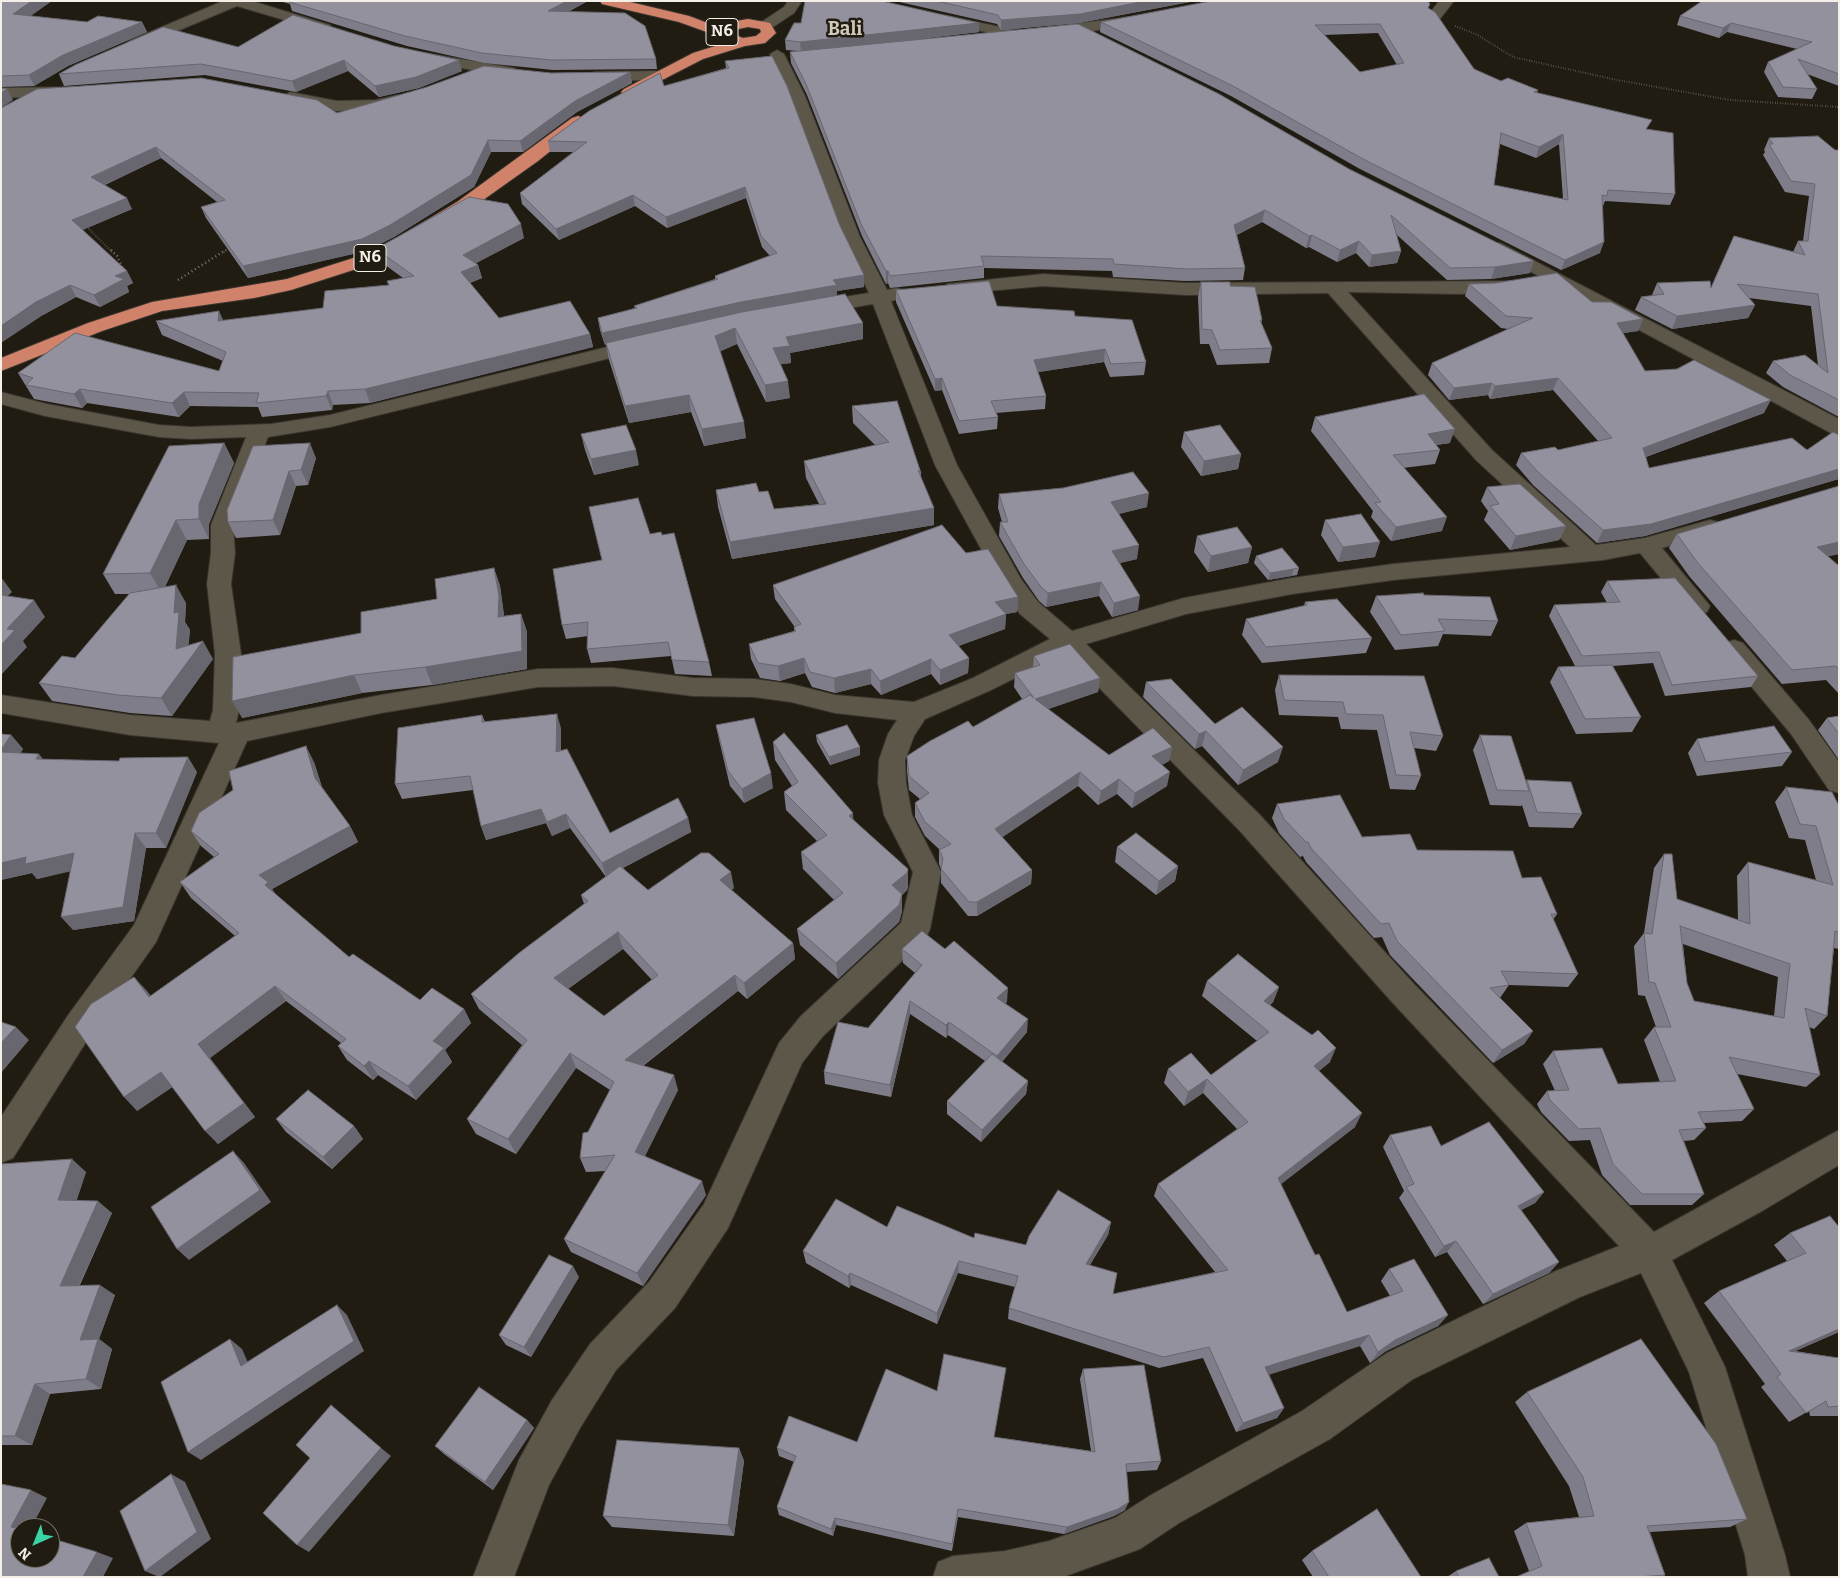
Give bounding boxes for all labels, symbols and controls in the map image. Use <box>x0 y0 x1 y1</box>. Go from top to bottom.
road number: N6 <box>706 18 738 46</box>
district label: Bali <box>828 19 862 41</box>
road number: N6 <box>354 244 386 272</box>
north arrow <box>10 1518 60 1568</box>
text: N <box>15 1544 35 1563</box>

